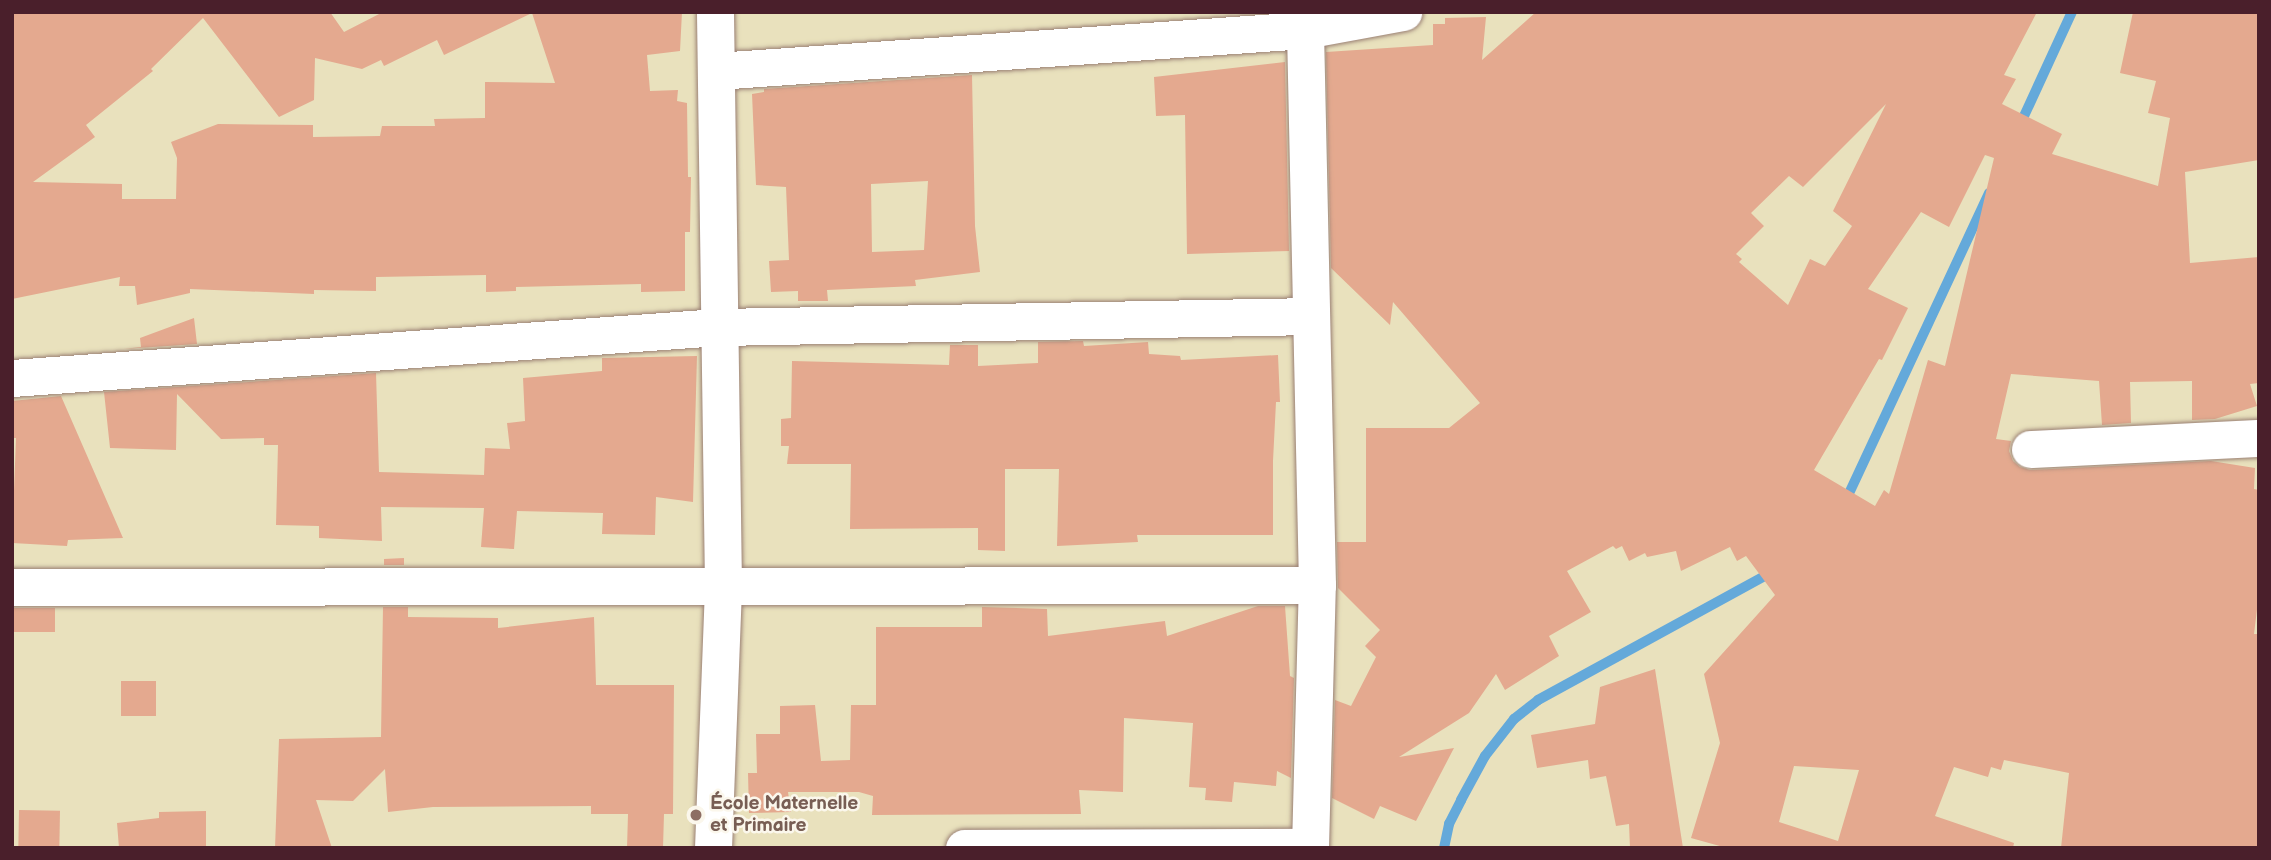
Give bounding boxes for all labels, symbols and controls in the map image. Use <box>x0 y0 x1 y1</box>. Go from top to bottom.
place label: École Maternelle et Primaire <box>710 793 858 837</box>
marker: École Maternelle et Primaire <box>688 807 704 823</box>

